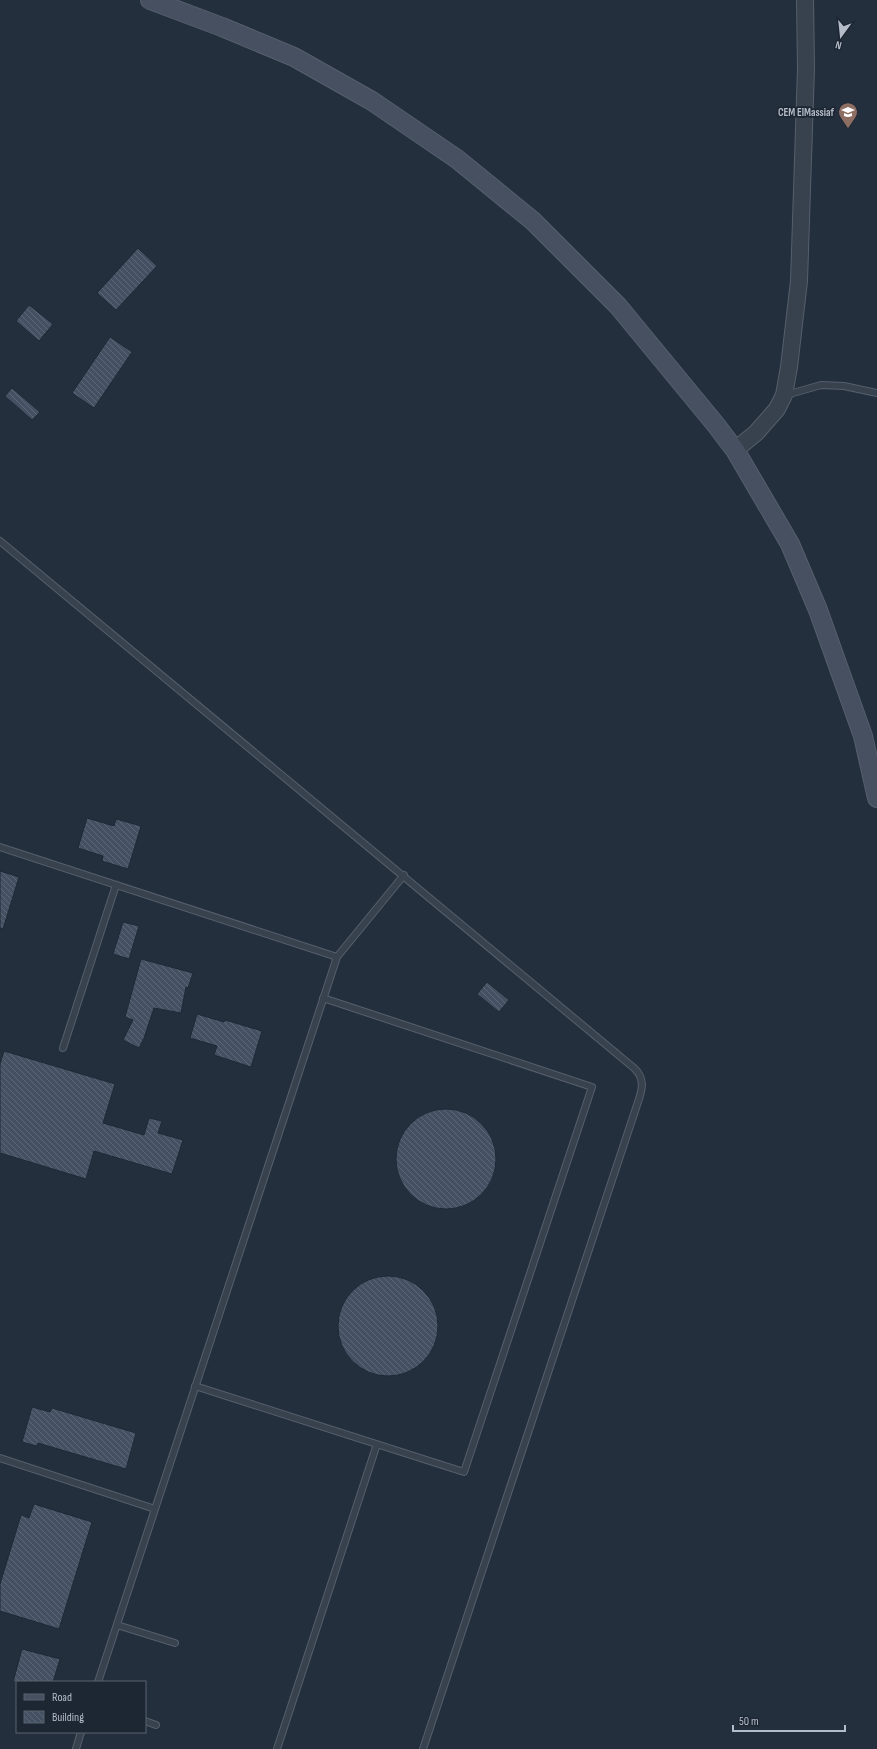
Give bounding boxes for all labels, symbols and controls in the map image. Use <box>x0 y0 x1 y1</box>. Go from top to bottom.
north arrow <box>821 16 861 56</box>
text: N <box>834 38 843 52</box>
school or university icon: CEM ElMassiaf <box>837 101 859 129</box>
place label: CEM ElMassiaf <box>778 106 835 119</box>
legend <box>16 1681 146 1733</box>
text: Road <box>52 1690 72 1705</box>
scale bar <box>733 1707 845 1733</box>
text: Building <box>52 1710 84 1725</box>
text: 50 m <box>739 1714 759 1729</box>

